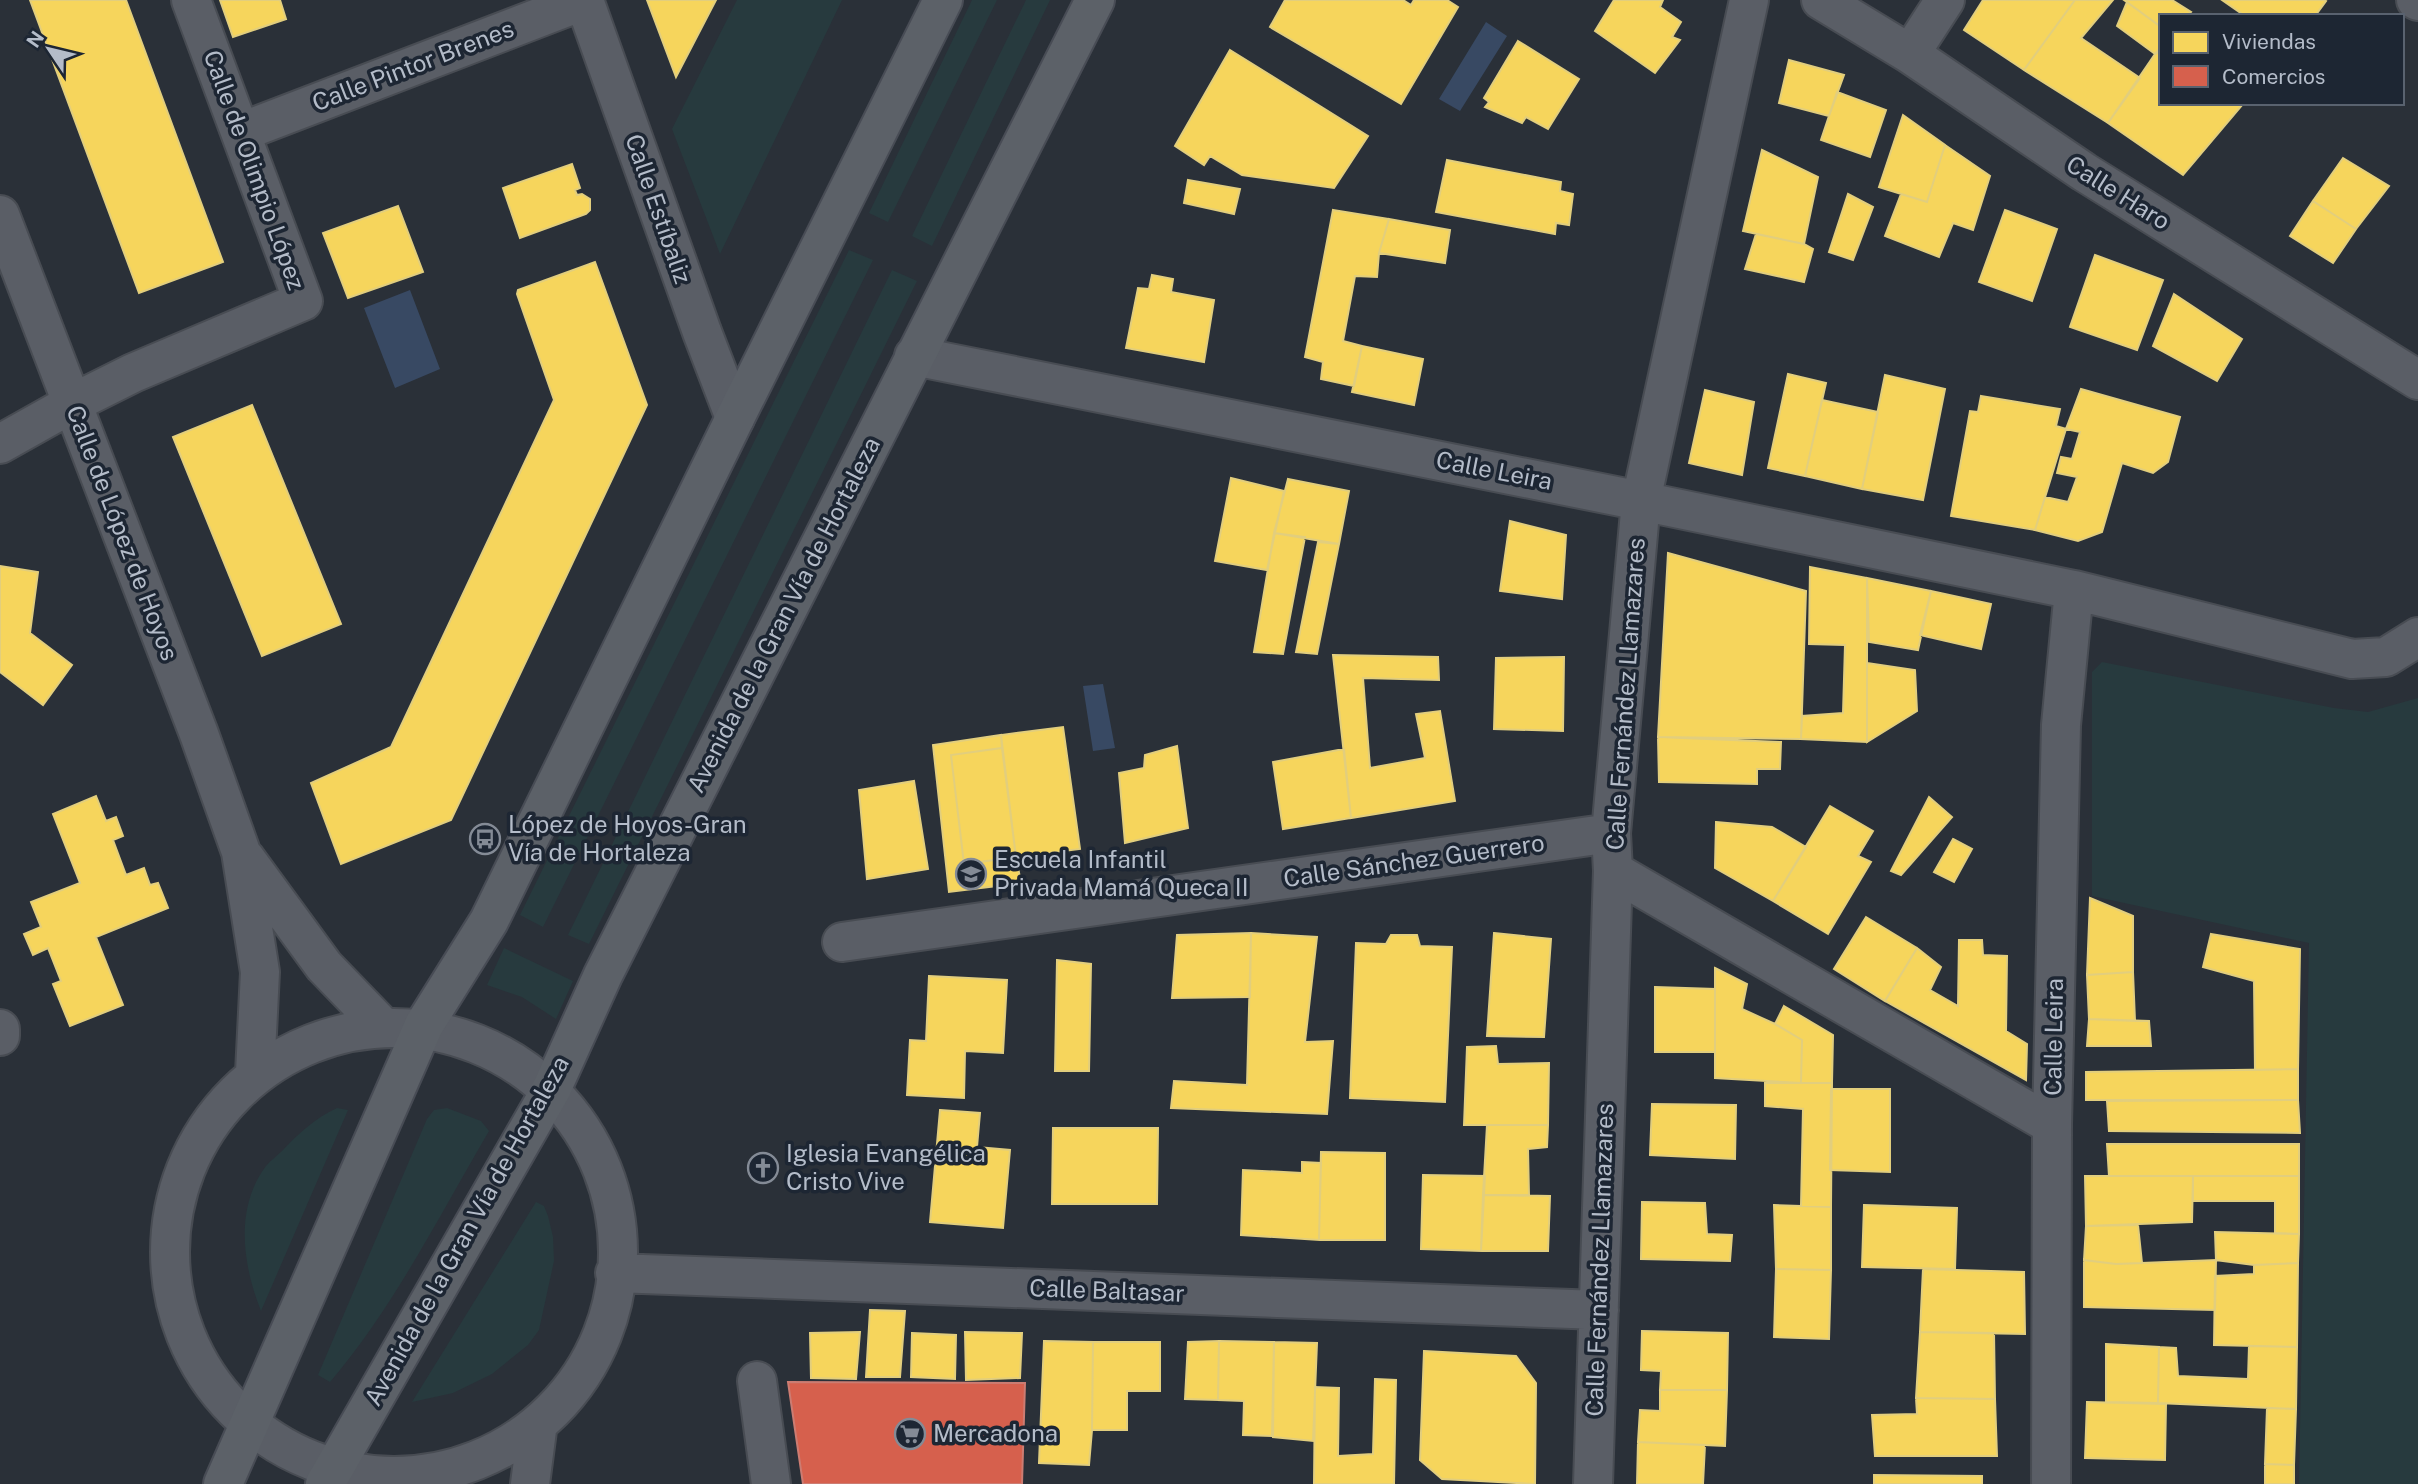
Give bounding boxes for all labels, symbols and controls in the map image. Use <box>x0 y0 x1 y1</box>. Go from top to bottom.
north arrow <box>14 14 84 84</box>
street label: Calle Pintor Brenes <box>308 14 517 116</box>
legend <box>2159 14 2404 105</box>
text: N <box>22 27 48 52</box>
text: Viviendas <box>2222 29 2316 54</box>
street label: Calle de Olimpio López <box>199 46 311 293</box>
text: Comercios <box>2222 64 2325 89</box>
street label: Calle Estíbaliz <box>620 130 698 287</box>
street label: Calle Haro <box>2062 149 2175 235</box>
street label: Calle de López de Hoyos <box>61 401 185 664</box>
street label: Avenida de la Gran Vía de Hortaleza <box>681 432 885 797</box>
street label: Calle Leira <box>1434 445 1555 495</box>
street label: Calle Fernández Llamazares <box>1600 537 1650 851</box>
place label: López de Hoyos-Gran Vía de Hortaleza <box>508 810 747 866</box>
bus stop icon: López de Hoyos-Gran Vía de Hortaleza <box>468 822 502 856</box>
street label: Calle Sánchez Guerrero <box>1282 828 1546 892</box>
place label: Escuela Infantil Privada Mamá Queca II <box>994 845 1248 901</box>
school or university icon: Escuela Infantil Privada Mamá Queca II <box>954 857 988 891</box>
street label: Calle Leira <box>2038 978 2068 1096</box>
street label: Avenida de la Gran Vía de Hortaleza <box>358 1051 574 1410</box>
street label: Calle Fernández Llamazares <box>1580 1103 1618 1417</box>
place label: Iglesia Evangélica Cristo Vive <box>786 1139 986 1195</box>
church icon: Iglesia Evangélica Cristo Vive <box>746 1151 780 1185</box>
street label: Calle Baltasar <box>1029 1273 1185 1307</box>
supermarket icon: Mercadona <box>893 1417 927 1451</box>
place label: Mercadona <box>933 1419 1058 1447</box>

